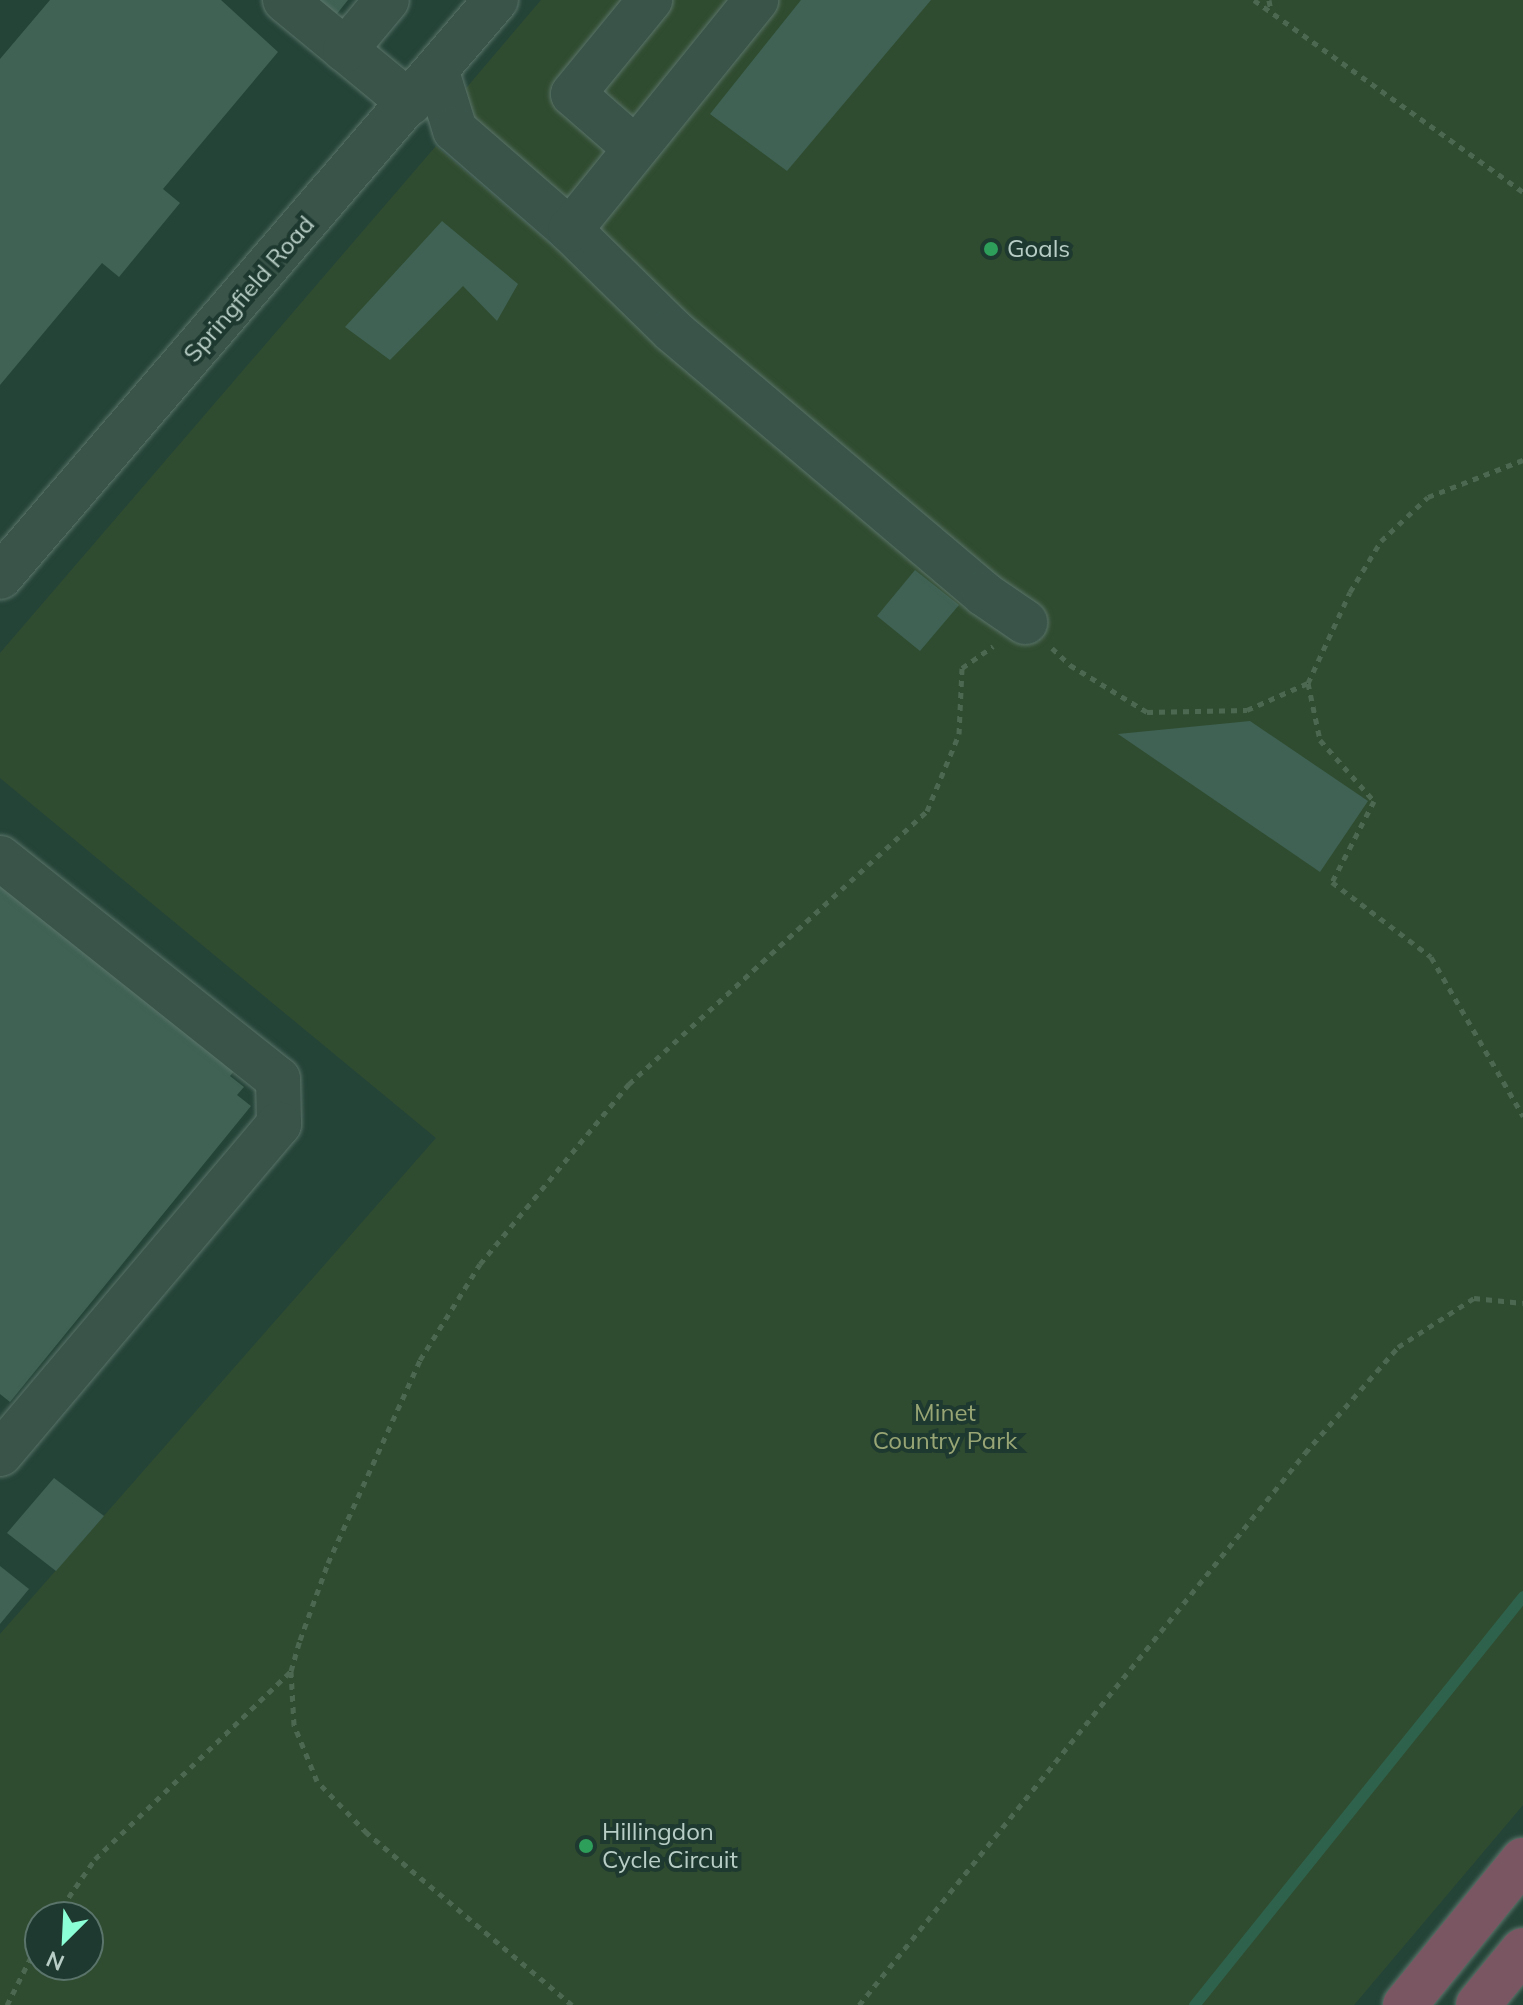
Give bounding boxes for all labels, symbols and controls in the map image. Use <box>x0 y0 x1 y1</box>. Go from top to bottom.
street label: Springfield Road <box>178 210 320 368</box>
place label: Goals <box>1007 235 1070 263</box>
marker: Goals <box>982 240 1000 258</box>
park label: Minet Country Park <box>873 1399 1017 1455</box>
place label: Hillingdon Cycle Circuit <box>602 1818 738 1874</box>
marker: Hillingdon Cycle Circuit <box>577 1837 595 1855</box>
north arrow <box>24 1901 104 1981</box>
text: N <box>42 1945 68 1977</box>

